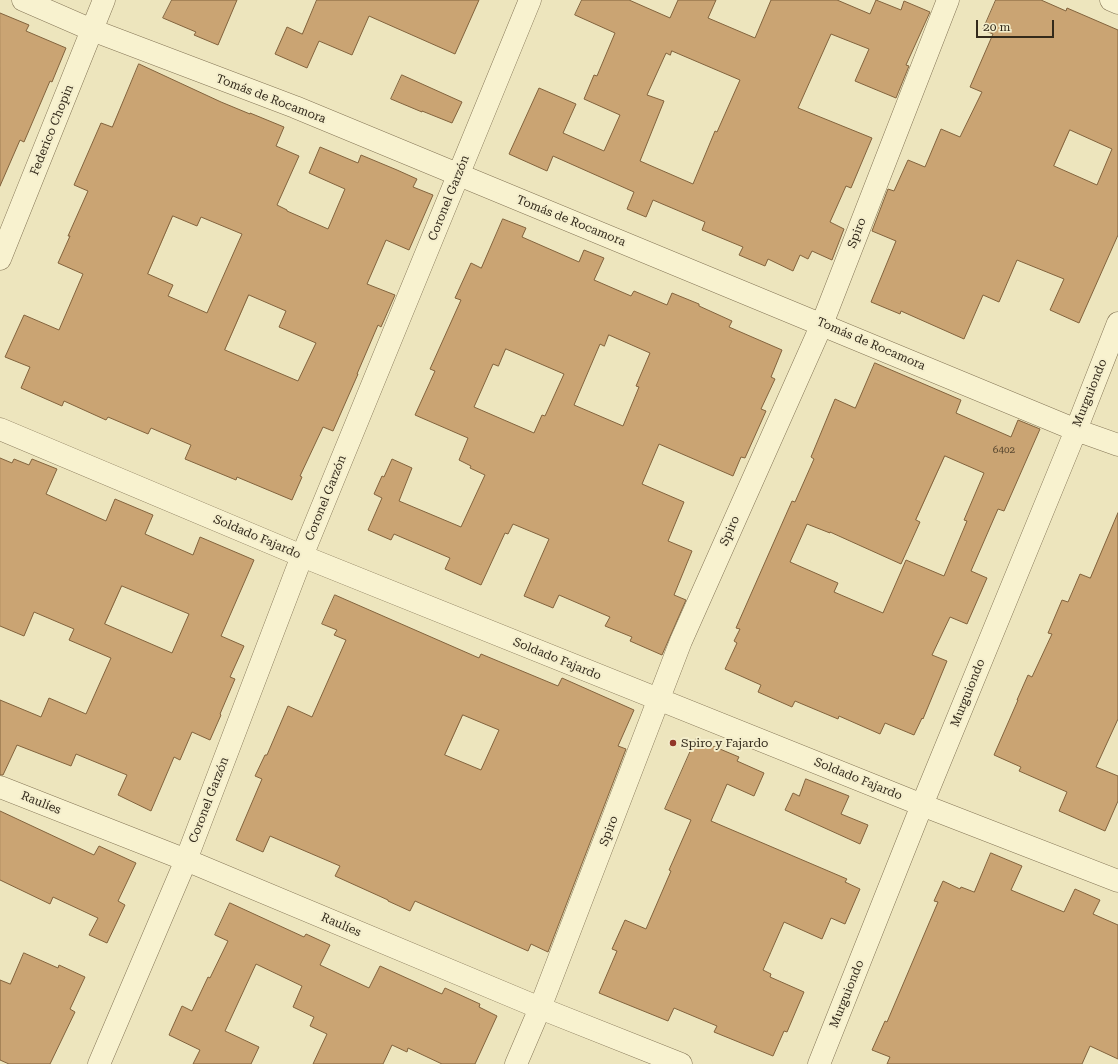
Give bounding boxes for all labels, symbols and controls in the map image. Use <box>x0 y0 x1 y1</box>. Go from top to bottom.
scale bar <box>978 12 1056 38</box>
text: 20 m <box>983 20 1010 34</box>
street label: Tomás de Rocamora <box>214 71 328 127</box>
street label: Federico Chopin <box>27 83 77 177</box>
street label: Coronel Garzón <box>425 153 473 243</box>
street label: Tomás de Rocamora <box>514 193 628 249</box>
street label: Spiro <box>845 216 869 250</box>
street label: Tomás de Rocamora <box>815 315 927 373</box>
street label: Murguiondo <box>1070 357 1110 429</box>
house number: 6402 <box>993 444 1015 456</box>
street label: Coronel Garzón <box>302 453 350 543</box>
street label: Soldado Fajardo <box>211 512 303 562</box>
street label: Spiro <box>717 514 743 548</box>
street label: Soldado Fajardo <box>511 635 603 683</box>
street label: Murguiondo <box>948 657 988 729</box>
place label: Spiro y Fajardo <box>681 736 768 750</box>
marker: Spiro y Fajardo <box>668 738 678 748</box>
street label: Coronel Garzón <box>186 755 232 845</box>
street label: Soldado Fajardo <box>812 755 904 803</box>
street label: Raulíes <box>19 788 63 818</box>
street label: Spiro <box>597 814 621 848</box>
street label: Raulíes <box>319 910 363 940</box>
street label: Murguiondo <box>827 958 867 1030</box>

